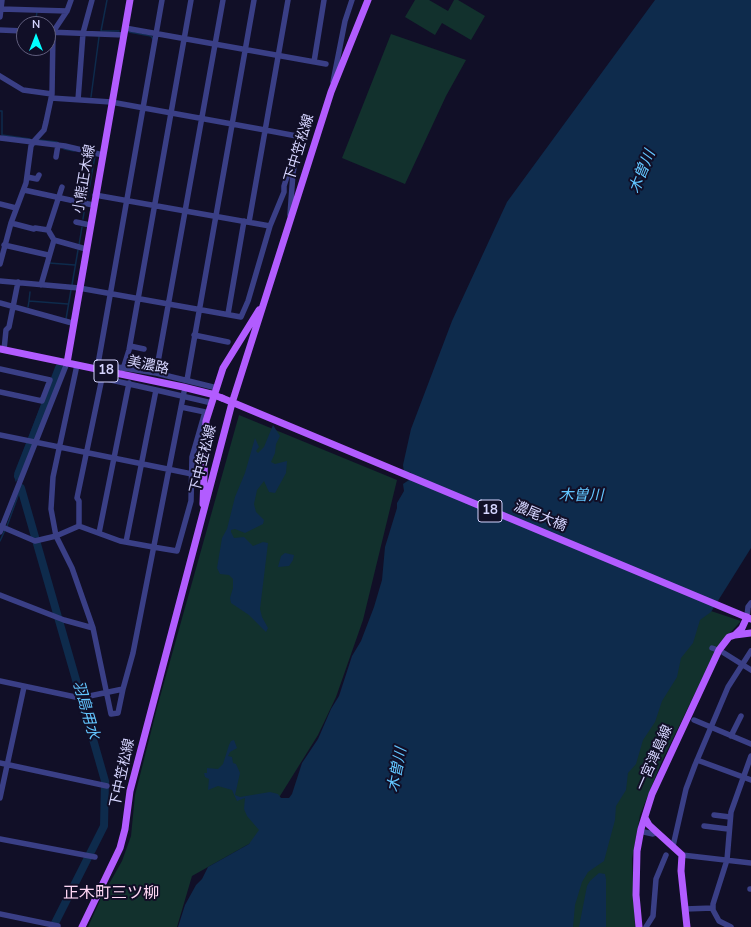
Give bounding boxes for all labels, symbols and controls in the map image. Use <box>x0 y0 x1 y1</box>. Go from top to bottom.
north arrow <box>16 16 56 56</box>
text: N <box>32 17 40 32</box>
street label: 下中笠松線 <box>282 112 318 184</box>
street label: 小熊正木線 <box>71 143 99 215</box>
water label: 木曽川 <box>626 148 660 196</box>
street label: 美濃路 <box>126 353 170 379</box>
road number: 18 <box>94 360 118 382</box>
street label: 下中笠松線 <box>187 423 221 495</box>
water label: 木曽川 <box>559 487 603 505</box>
street label: 濃尾大橋 <box>511 498 569 536</box>
road number: 18 <box>478 500 502 522</box>
water label: 羽島用水 <box>68 679 102 741</box>
street label: 一宮津島線 <box>633 723 677 793</box>
street label: 下中笠松線 <box>108 737 138 809</box>
water label: 木曽川 <box>385 746 411 794</box>
district label: 正木町三ツ柳 <box>63 884 159 904</box>

